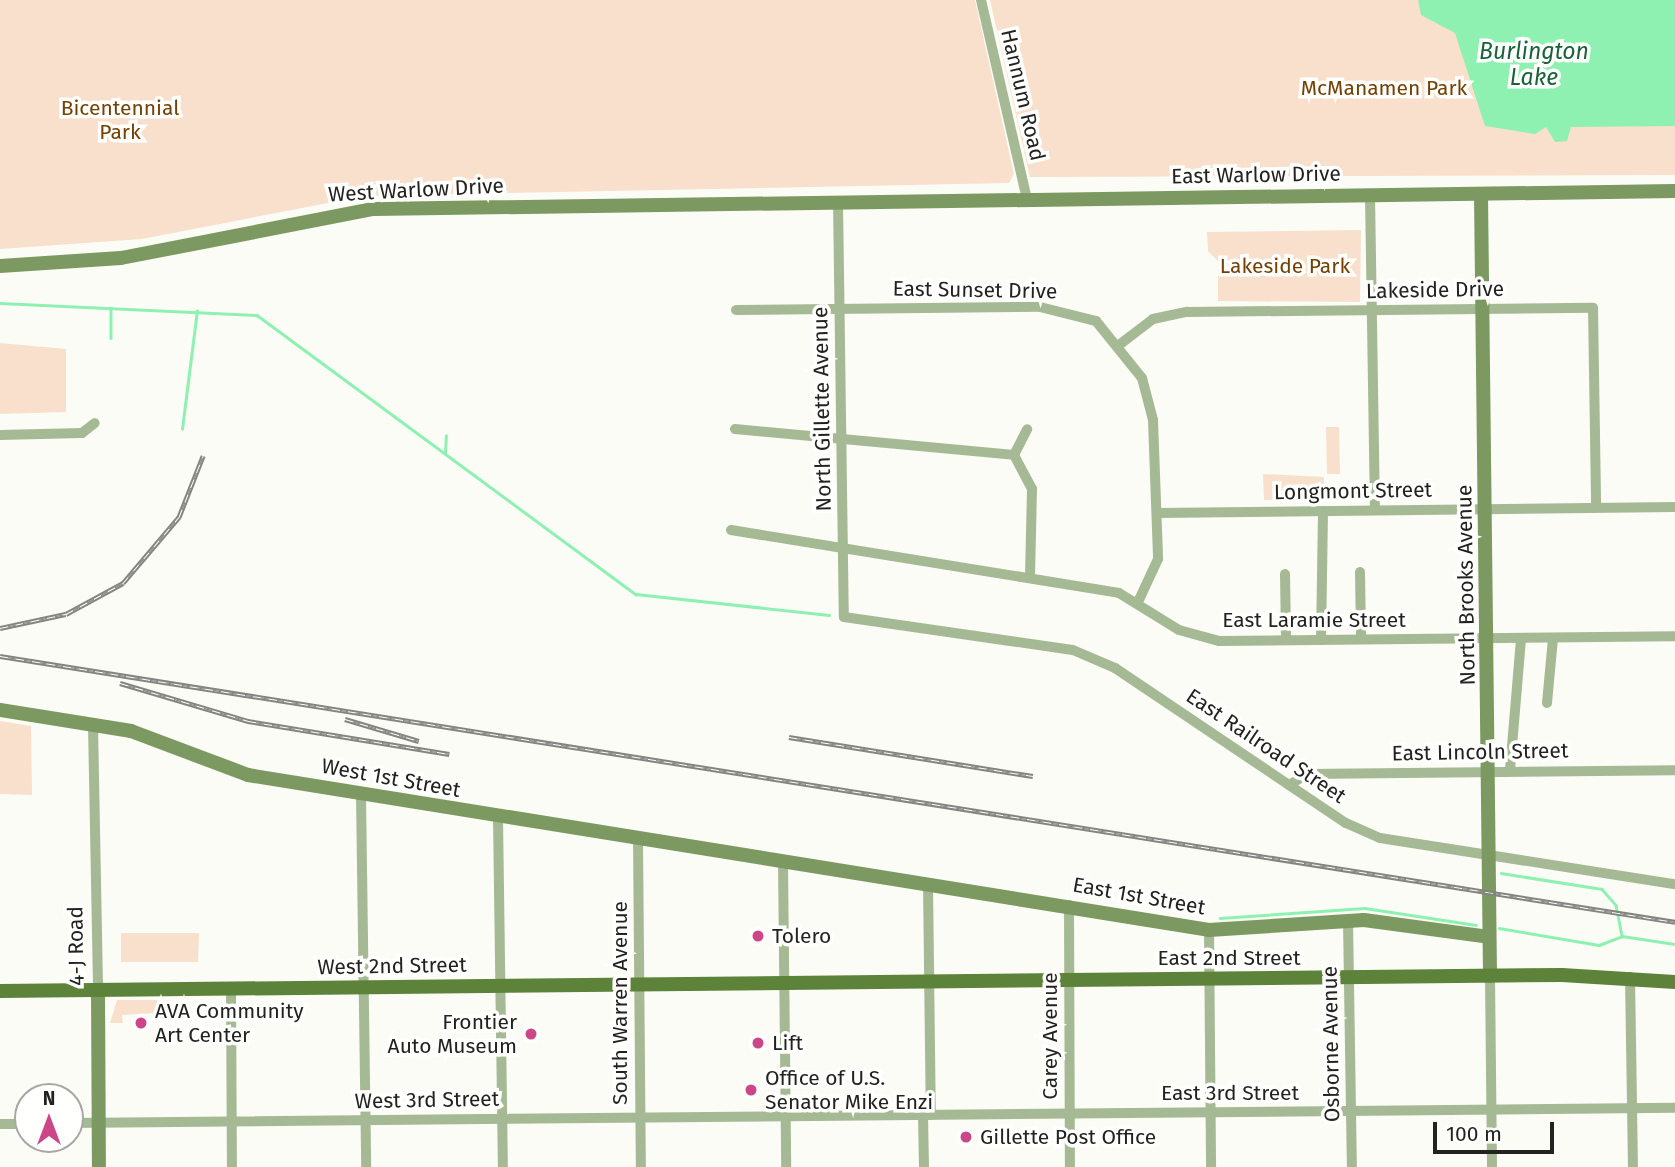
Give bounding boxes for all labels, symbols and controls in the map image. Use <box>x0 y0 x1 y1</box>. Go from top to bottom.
street label: Hannum Road <box>996 27 1050 163</box>
water label: Burlington Lake <box>1479 37 1589 91</box>
park label: McManamen Park <box>1301 75 1467 101</box>
park label: Bicentennial Park <box>61 95 179 145</box>
street label: East Warlow Drive <box>1171 161 1341 189</box>
street label: West Warlow Drive <box>327 173 505 207</box>
park label: Lakeside Park <box>1220 253 1350 279</box>
street label: East Sunset Drive <box>892 276 1058 304</box>
street label: Lakeside Drive <box>1366 276 1504 304</box>
street label: North Gillette Avenue <box>808 307 836 511</box>
street label: Longmont Street <box>1274 477 1432 505</box>
street label: North Brooks Avenue <box>1452 484 1480 686</box>
street label: East Laramie Street <box>1222 607 1406 633</box>
street label: East Railroad Street <box>1181 683 1351 809</box>
street label: East Lincoln Street <box>1391 738 1569 766</box>
street label: West 1st Street <box>320 753 462 803</box>
street label: East 1st Street <box>1071 872 1207 920</box>
street label: South Warren Avenue <box>607 901 633 1105</box>
street label: 4-J Road <box>63 906 89 986</box>
place label: Tolero <box>772 923 831 949</box>
marker: Tolero <box>750 928 766 944</box>
street label: East 2nd Street <box>1158 945 1300 971</box>
street label: West 2nd Street <box>317 952 467 980</box>
street label: Osborne Avenue <box>1317 966 1345 1122</box>
street label: Carey Avenue <box>1037 972 1063 1100</box>
place label: AVA Community Art Center <box>155 998 304 1048</box>
place label: Frontier Auto Museum <box>388 1009 517 1059</box>
marker: AVA Community Art Center <box>133 1015 149 1031</box>
marker: Frontier Auto Museum <box>523 1026 539 1042</box>
place label: Lift <box>772 1030 803 1056</box>
marker: Lift <box>750 1035 766 1051</box>
place label: Office of U.S. Senator Mike Enzi <box>765 1065 933 1115</box>
street label: East 3rd Street <box>1161 1080 1299 1106</box>
marker: Office of U.S. Senator Mike Enzi <box>743 1082 759 1098</box>
north arrow <box>14 1083 84 1153</box>
street label: West 3rd Street <box>354 1086 500 1114</box>
text: N <box>43 1087 55 1110</box>
scale bar <box>1437 1108 1558 1152</box>
text: 100 m <box>1446 1121 1502 1147</box>
place label: Gillette Post Office <box>980 1124 1156 1150</box>
marker: Gillette Post Office <box>958 1129 974 1145</box>

